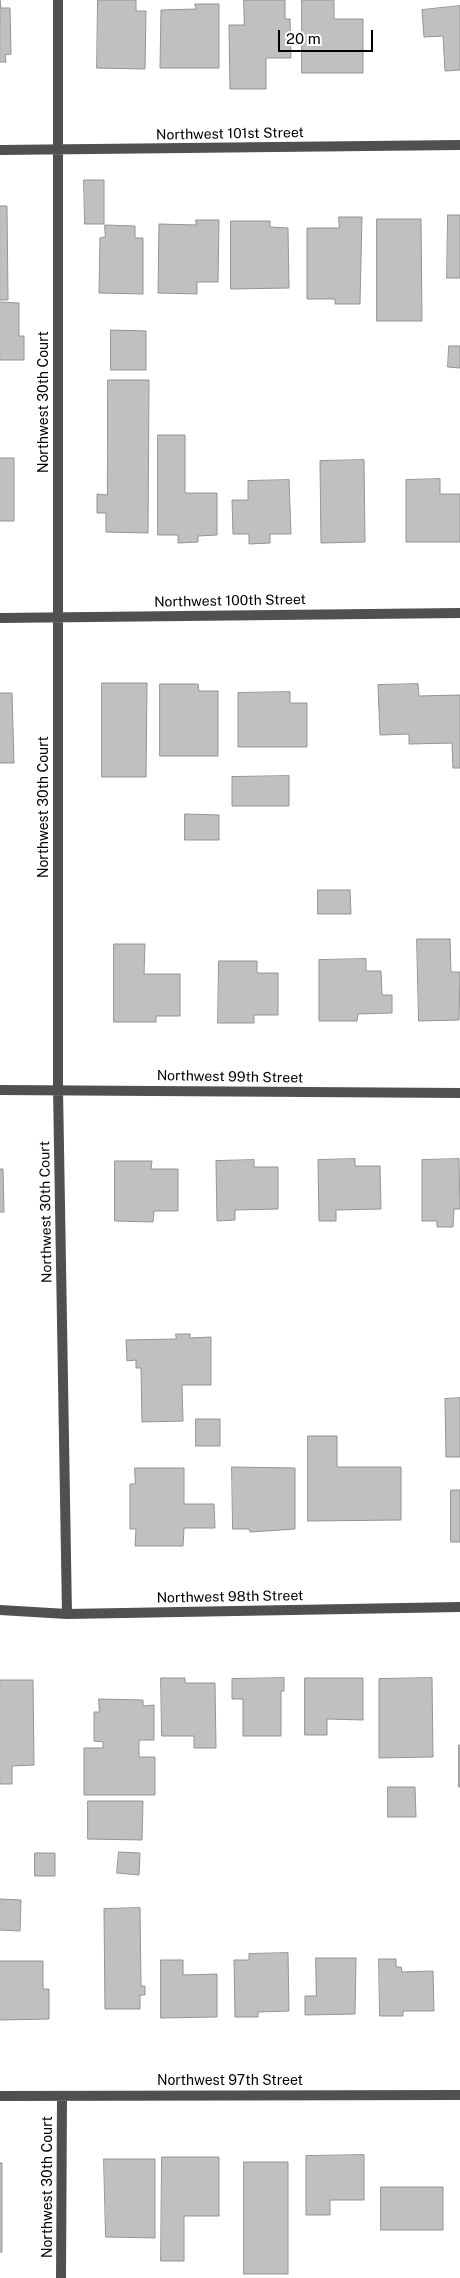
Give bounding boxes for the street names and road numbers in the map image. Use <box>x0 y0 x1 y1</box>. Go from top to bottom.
street label: Northwest 101st Street <box>156 124 304 144</box>
street label: Northwest 30th Court <box>36 331 52 473</box>
street label: Northwest 100th Street <box>154 591 306 611</box>
street label: Northwest 30th Court <box>36 736 52 878</box>
street label: Northwest 99th Street <box>157 1067 303 1087</box>
street label: Northwest 30th Court <box>36 1141 56 1283</box>
street label: Northwest 98th Street <box>156 1587 304 1607</box>
street label: Northwest 97th Street <box>157 2073 303 2089</box>
street label: Northwest 30th Court <box>40 2116 56 2258</box>

